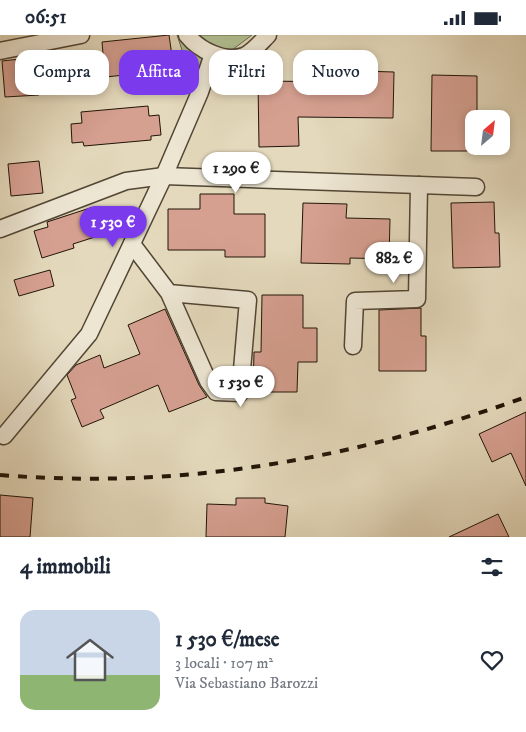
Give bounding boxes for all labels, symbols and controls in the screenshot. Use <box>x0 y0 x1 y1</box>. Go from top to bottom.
text: 06:51 <box>25 6 67 29</box>
chip: Compra <box>15 50 109 95</box>
chip: Affitta <box>119 50 199 95</box>
chip: Filtri <box>209 50 283 95</box>
chip: Nuovo <box>293 50 378 95</box>
north arrow <box>465 110 510 155</box>
map controls <box>465 110 510 155</box>
pin: 1 290 € <box>190 151 282 194</box>
text: 1 290 € <box>213 158 259 178</box>
pin: 1 530 € <box>67 205 159 248</box>
text: 1 530 € <box>91 212 135 232</box>
pin: 882 € <box>359 241 429 284</box>
text: 882 € <box>376 248 412 268</box>
pin: 1 530 € <box>195 365 287 408</box>
text: 1 530 € <box>219 372 263 392</box>
icon: filters <box>478 553 506 581</box>
text: 4 immobili <box>20 554 111 580</box>
text: 1 530 €/mese <box>175 627 279 653</box>
icon: home <box>60 630 120 690</box>
icon: heart <box>478 646 506 674</box>
text: 3 locali · 107 m² <box>175 653 273 673</box>
text: Via Sebastiano Barozzi <box>175 673 318 693</box>

